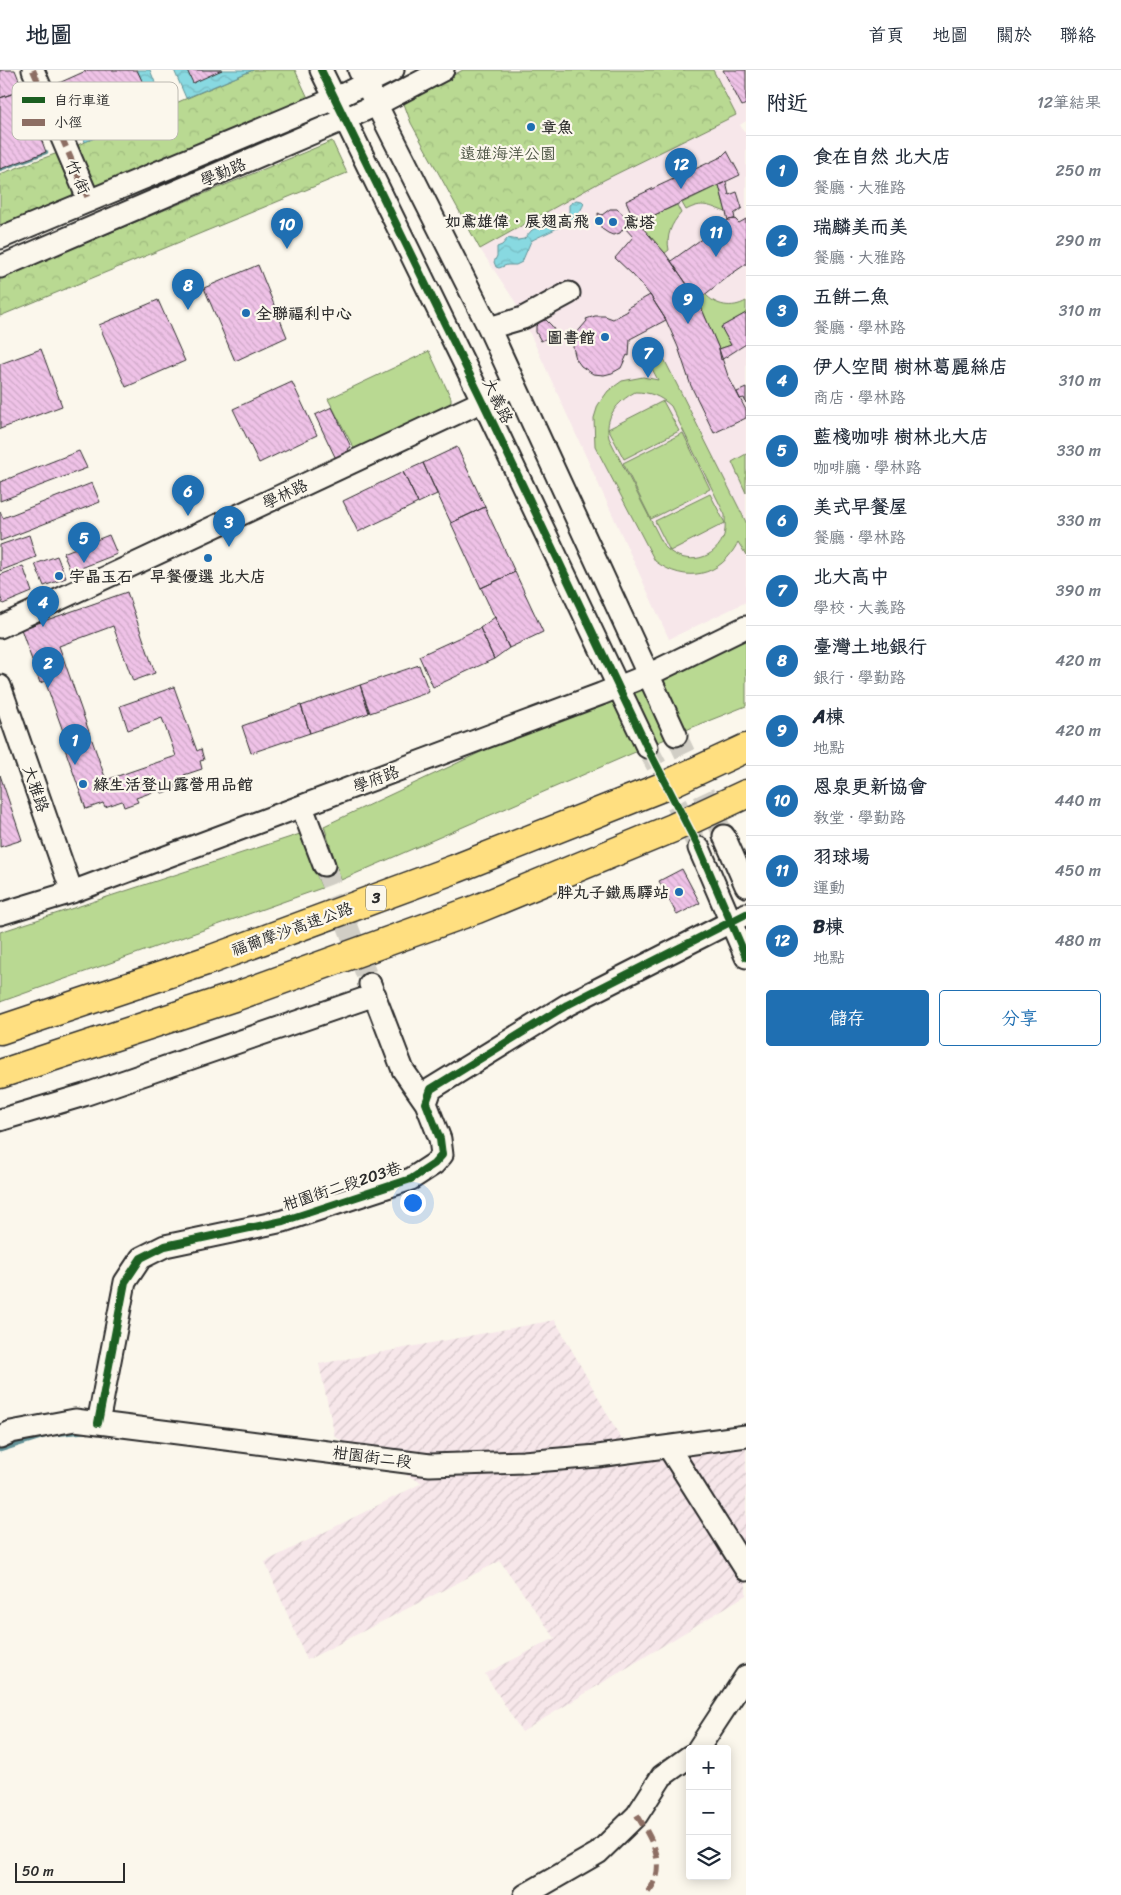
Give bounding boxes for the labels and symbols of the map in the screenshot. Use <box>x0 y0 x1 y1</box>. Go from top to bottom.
legend <box>12 82 178 140</box>
text: 自行車道 <box>54 88 110 113</box>
text: 小徑 <box>54 110 82 135</box>
place label: 章魚 <box>541 113 573 142</box>
marker: 章魚 <box>525 121 537 133</box>
park label: 遠雄海洋公園 <box>460 139 556 168</box>
pin: 12 <box>665 148 697 189</box>
street label: 學勤路 <box>195 149 251 195</box>
street label: 竹 街 <box>57 155 99 199</box>
place label: 如鳶雄偉．展翅高飛 <box>445 207 589 236</box>
pin: 10 <box>271 208 303 249</box>
place label: 鳶塔 <box>623 208 655 237</box>
marker: 如鳶雄偉．展翅高飛 <box>593 215 605 227</box>
marker: 鳶塔 <box>607 216 619 228</box>
pin: 11 <box>700 216 732 257</box>
pin: 8 <box>172 269 204 310</box>
pin: 9 <box>672 283 704 324</box>
place label: 全聯福利中心 <box>256 299 352 328</box>
marker: 全聯福利中心 <box>240 307 252 319</box>
place label: 圖書館 <box>547 323 595 352</box>
marker: 圖書館 <box>599 331 611 343</box>
pin: 7 <box>632 337 664 378</box>
street label: 大義路 <box>474 373 522 429</box>
street label: 學林路 <box>257 471 313 517</box>
pin: 6 <box>172 475 204 516</box>
pin: 3 <box>213 506 245 547</box>
pin: 5 <box>68 522 100 563</box>
marker: 早餐優選 北大店 <box>202 552 214 564</box>
place label: 宇晶玉石 <box>69 562 133 591</box>
place label: 早餐優選 北大店 <box>150 562 266 591</box>
marker: 宇晶玉石 <box>53 570 65 582</box>
pin: 4 <box>27 586 59 627</box>
pin: 2 <box>32 647 64 688</box>
pin: 1 <box>59 724 91 765</box>
street label: 學府路 <box>348 757 404 801</box>
street label: 大雅路 <box>14 762 58 816</box>
place label: 綠生活登山露營用品館 <box>93 770 253 799</box>
marker: 綠生活登山露營用品館 <box>77 778 89 790</box>
place label: 胖丸子鐵馬驛站 <box>557 878 669 907</box>
road number: 3 <box>366 886 386 910</box>
marker: 胖丸子鐵馬驛站 <box>673 886 685 898</box>
street label: 福爾摩沙高速公路 <box>227 893 357 965</box>
street label: 柑園街二段203巷 <box>278 1153 406 1219</box>
your location <box>400 1190 426 1216</box>
street label: 柑園街二段 <box>331 1438 413 1476</box>
scale bar <box>15 1860 125 1883</box>

